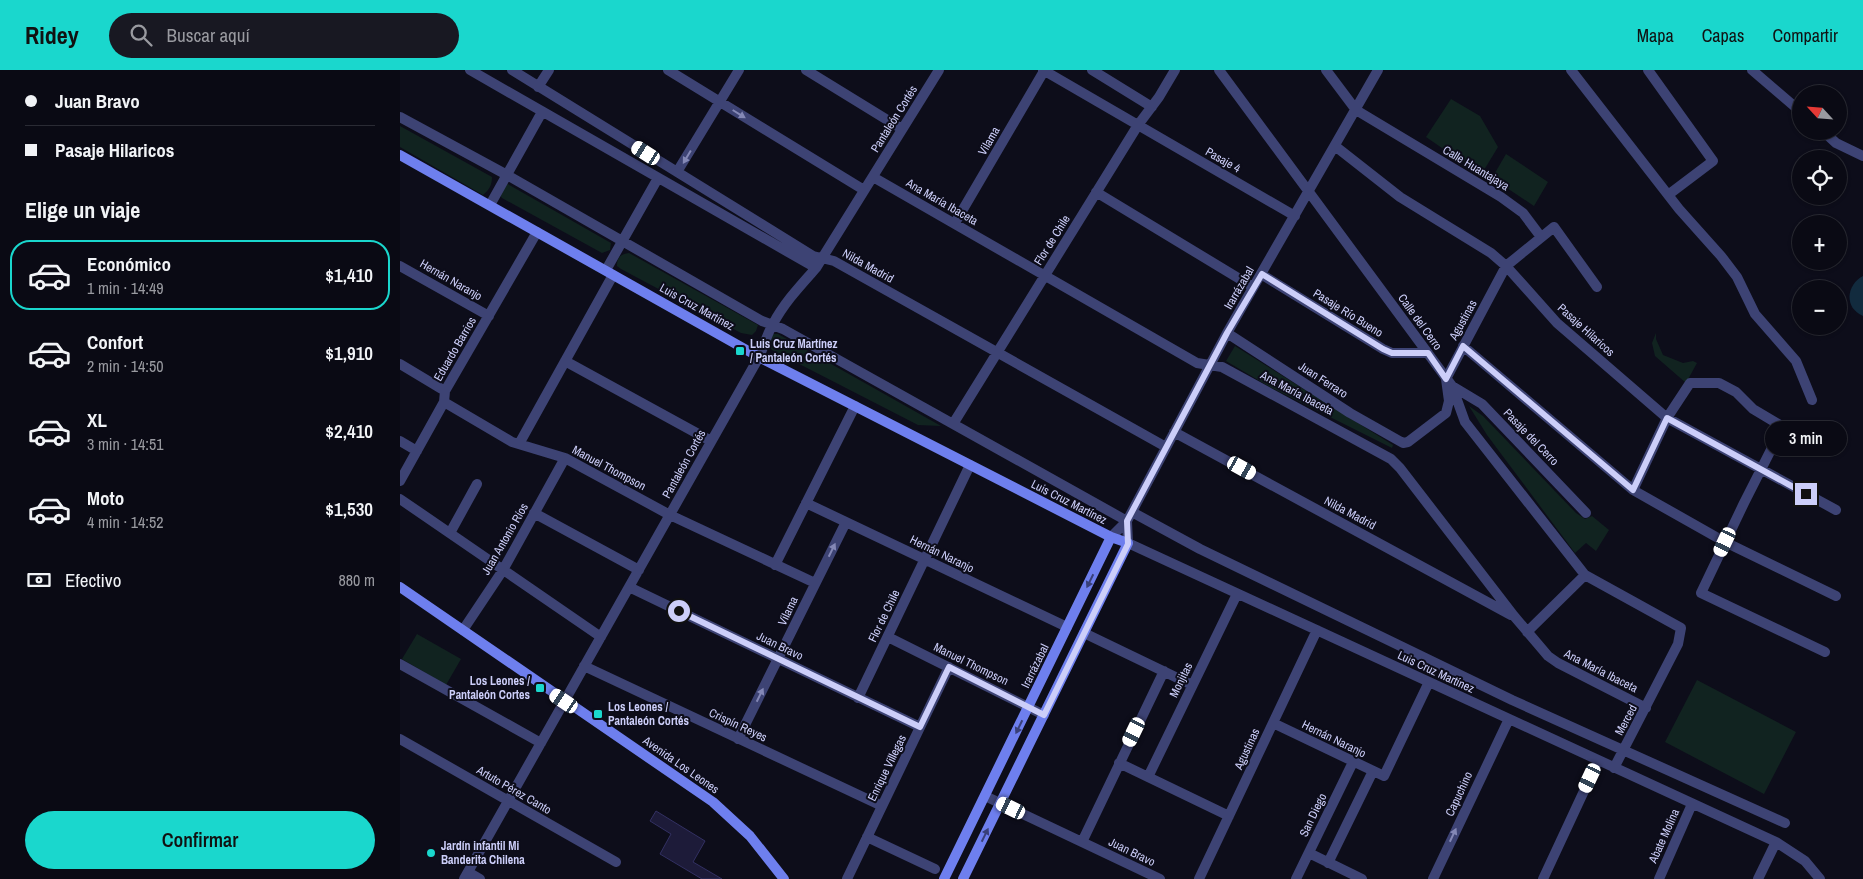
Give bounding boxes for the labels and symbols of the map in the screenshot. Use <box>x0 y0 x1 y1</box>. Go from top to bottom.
street label: Pantaleón Cortés <box>867 82 921 155</box>
north arrow <box>1792 85 1848 140</box>
one-way arrow <box>733 109 746 118</box>
street label: Vilama <box>974 123 1004 158</box>
car <box>629 139 662 167</box>
street label: Calle Huantajaya <box>1440 142 1513 194</box>
street label: Pasaje 4 <box>1202 143 1244 177</box>
one-way arrow <box>682 150 691 163</box>
street label: Ana María Ibaceta <box>902 174 981 229</box>
street label: Flor de Chile <box>1030 212 1074 268</box>
street label: Nilda Madrid <box>839 245 897 287</box>
street label: Hernán Naranjo <box>417 256 485 304</box>
street label: Irarrázabal <box>1220 264 1258 312</box>
street label: Luis Cruz Martínez <box>657 280 737 334</box>
street label: Pasaje Río Bueno <box>1310 285 1386 341</box>
street label: Calle del Cerro <box>1394 291 1446 353</box>
street label: Agustinas <box>1445 297 1481 344</box>
street label: Pasaje Hilaricos <box>1554 300 1618 360</box>
street label: Eduardo Barrios <box>430 314 480 384</box>
place label: Luis Cruz Martínez / Pantaleón Cortés <box>750 336 838 366</box>
marker: Luis Cruz Martínez / Pantaleón Cortés <box>734 345 746 357</box>
street label: Juan Ferraro <box>1295 358 1351 402</box>
street label: Ana María Ibaceta <box>1257 367 1337 419</box>
street label: Pasaje del Cerro <box>1500 405 1562 469</box>
callout: 3 min <box>1765 422 1847 456</box>
street label: Pantaleón Cortés <box>659 427 709 501</box>
street label: Manuel Thompson <box>569 442 649 494</box>
car <box>1225 454 1258 482</box>
street label: Luis Cruz Martínez <box>1028 476 1110 528</box>
route end <box>1795 483 1817 505</box>
street label: Nilda Madrid <box>1321 493 1379 533</box>
street label: Juan Antonio Ríos <box>478 500 532 578</box>
car <box>1711 525 1738 559</box>
street label: Hernán Naranjo <box>907 532 977 576</box>
one-way arrow <box>828 542 836 557</box>
one-way arrow <box>1086 574 1094 588</box>
street label: Flor de Chile <box>864 587 904 645</box>
street label: Vilama <box>774 593 802 628</box>
route start <box>668 600 690 622</box>
street label: Juan Bravo <box>754 628 806 664</box>
street label: Manuel Thompson <box>931 639 1011 689</box>
street label: Irarrázabal <box>1018 641 1052 691</box>
street label: Ana María Ibaceta <box>1561 645 1641 697</box>
street label: Luis Cruz Martínez <box>1395 647 1477 697</box>
street label: Monjitas <box>1166 660 1196 700</box>
place label: Los Leones / Pantaleón Cortes <box>449 673 531 703</box>
marker: Los Leones / Pantaleón Cortes <box>534 682 546 694</box>
car <box>547 686 580 716</box>
one-way arrow <box>756 688 764 702</box>
place label: Los Leones / Pantaleón Cortés <box>608 699 689 729</box>
street label: Merced <box>1611 702 1641 738</box>
street label: Crispín Reyes <box>706 705 770 745</box>
marker: Los Leones / Pantaleón Cortés <box>592 708 604 720</box>
car <box>1120 715 1147 749</box>
street label: Hernán Naranjo <box>1299 717 1369 761</box>
one-way arrow <box>1015 720 1023 734</box>
street label: Agustinas <box>1230 726 1264 773</box>
street label: Avenida Los Leones <box>639 732 722 797</box>
street label: Enrique Villegas <box>864 732 910 804</box>
car <box>1576 761 1603 795</box>
street label: Artuto Pérez Canto <box>473 762 554 818</box>
street label: Capuchino <box>1442 769 1476 819</box>
street label: San Diego <box>1296 791 1330 839</box>
car <box>994 795 1027 821</box>
street label: Abate Molina <box>1644 806 1683 867</box>
one-way arrow <box>981 828 989 842</box>
one-way arrow <box>1450 828 1458 842</box>
street label: Juan Bravo <box>1106 834 1158 870</box>
place label: Jardín infantil Mi Banderita Chilena <box>441 838 525 868</box>
marker: Jardín infantil Mi Banderita Chilena <box>425 847 437 859</box>

